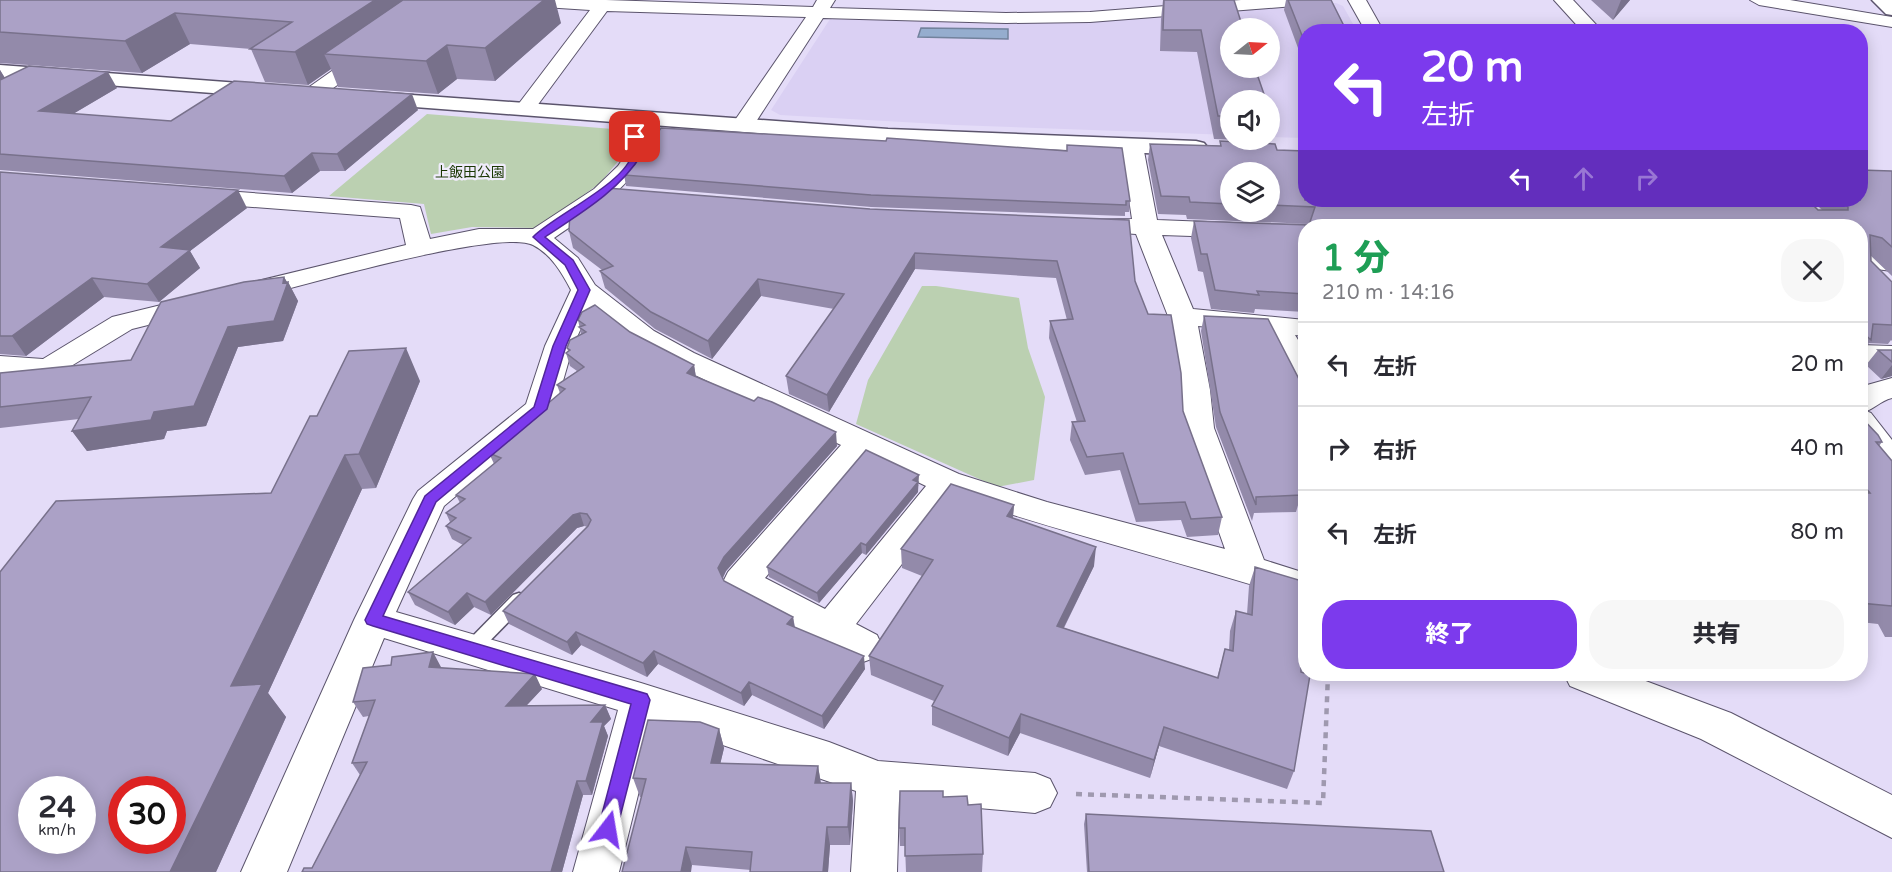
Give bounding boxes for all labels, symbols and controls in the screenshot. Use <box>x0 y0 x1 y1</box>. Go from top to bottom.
north arrow <box>1220 18 1280 78</box>
map controls <box>1220 18 1280 222</box>
text: 20 m <box>1421 42 1523 93</box>
icon: left <box>1322 48 1400 126</box>
button: sound <box>1220 90 1280 150</box>
text: 左折 <box>1421 99 1475 132</box>
pin <box>609 111 660 162</box>
icon: arrive <box>618 120 651 153</box>
button: layers <box>1220 162 1280 222</box>
icon: left <box>1504 162 1537 195</box>
icon: ahead <box>1567 162 1600 195</box>
icon: right <box>1630 162 1663 195</box>
park label: 上飯田公園 <box>435 164 505 181</box>
text: 1 分 <box>1322 237 1390 280</box>
button: close <box>1781 239 1844 302</box>
text: 210 m · 14:16 <box>1322 281 1454 305</box>
icon: left <box>1322 348 1355 381</box>
text: 20 m <box>1790 351 1844 377</box>
text: 左折 <box>1373 354 1417 380</box>
icon: right <box>1322 432 1355 465</box>
text: 40 m <box>1790 435 1844 461</box>
text: 右折 <box>1373 438 1417 464</box>
icon: left <box>1322 516 1355 549</box>
text: 80 m <box>1790 519 1844 545</box>
text: 左折 <box>1373 522 1417 548</box>
button: 終了 <box>1322 600 1577 669</box>
button: 共有 <box>1589 600 1844 669</box>
speed limit sign: 30 <box>108 776 186 854</box>
text: 24 <box>38 789 76 826</box>
position arrow <box>576 797 640 861</box>
text: km/h <box>38 821 76 839</box>

